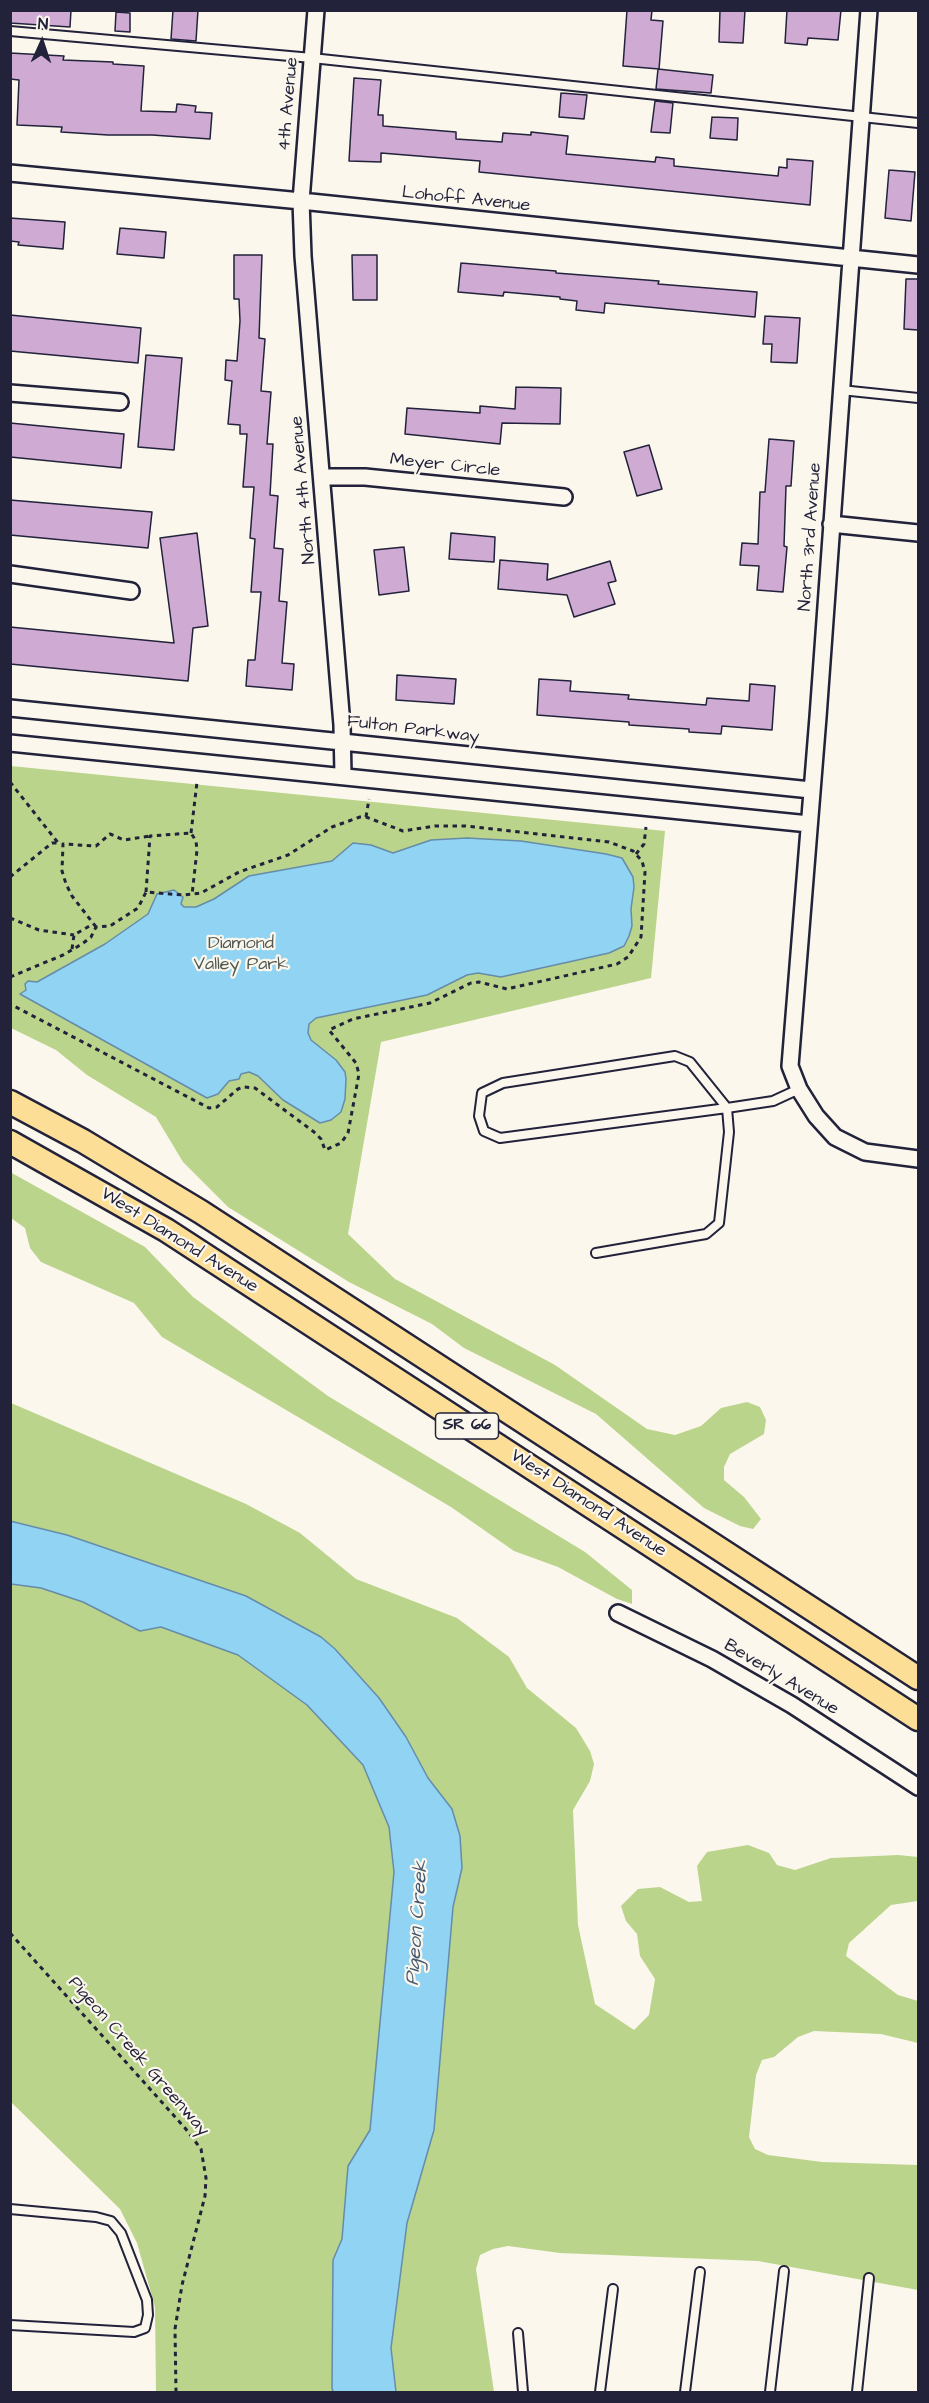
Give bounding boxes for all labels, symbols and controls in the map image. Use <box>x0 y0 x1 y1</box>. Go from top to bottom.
north arrow <box>12 12 72 72</box>
text: N <box>37 13 49 35</box>
street label: 4th Avenue <box>274 56 304 152</box>
street label: Lohoff Avenue <box>401 183 531 217</box>
street label: North 4th Avenue <box>287 415 321 565</box>
street label: Meyer Circle <box>389 449 501 483</box>
street label: North 3rd Avenue <box>795 462 827 612</box>
street label: Fulton Parkway <box>346 711 480 749</box>
park label: Diamond Valley Park <box>194 933 288 976</box>
street label: West Diamond Avenue <box>96 1184 262 1298</box>
road number: SR 66 <box>436 1413 498 1439</box>
street label: West Diamond Avenue <box>506 1445 670 1563</box>
street label: Beverly Avenue <box>720 1635 842 1721</box>
water label: Pigeon Creek <box>402 1860 434 1986</box>
street label: Pigeon Creek Greenway <box>63 1973 213 2141</box>

